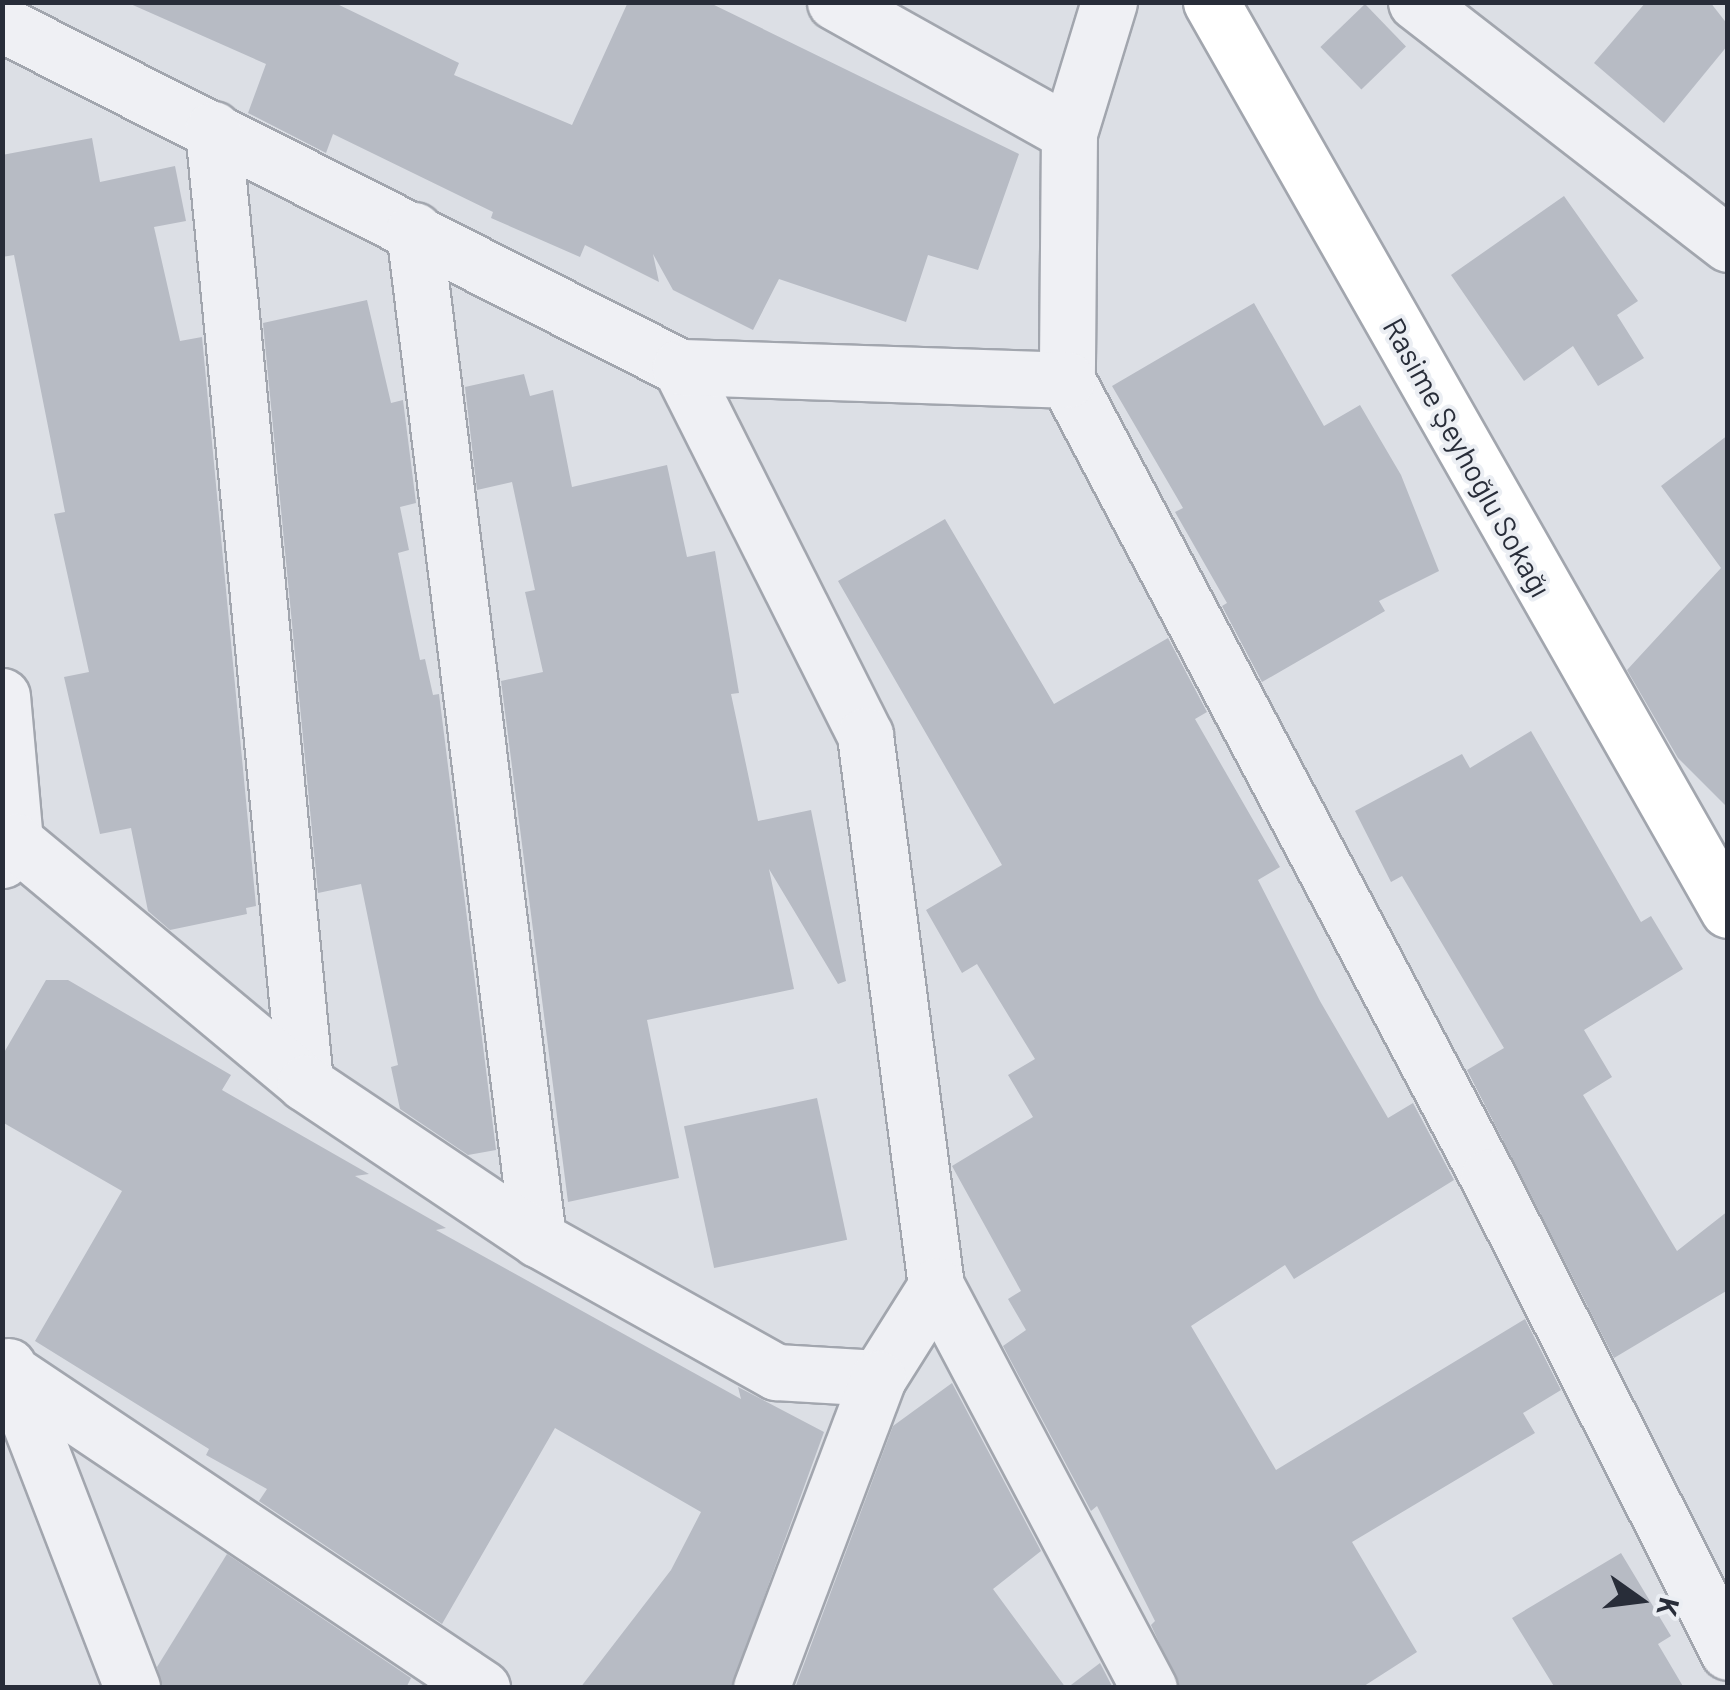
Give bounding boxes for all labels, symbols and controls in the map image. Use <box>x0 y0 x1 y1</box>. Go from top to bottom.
street label: Rasime Şeyhoğlu Sokağı <box>1376 311 1560 603</box>
north arrow <box>1590 1550 1690 1650</box>
text: K <box>1650 1595 1688 1620</box>

